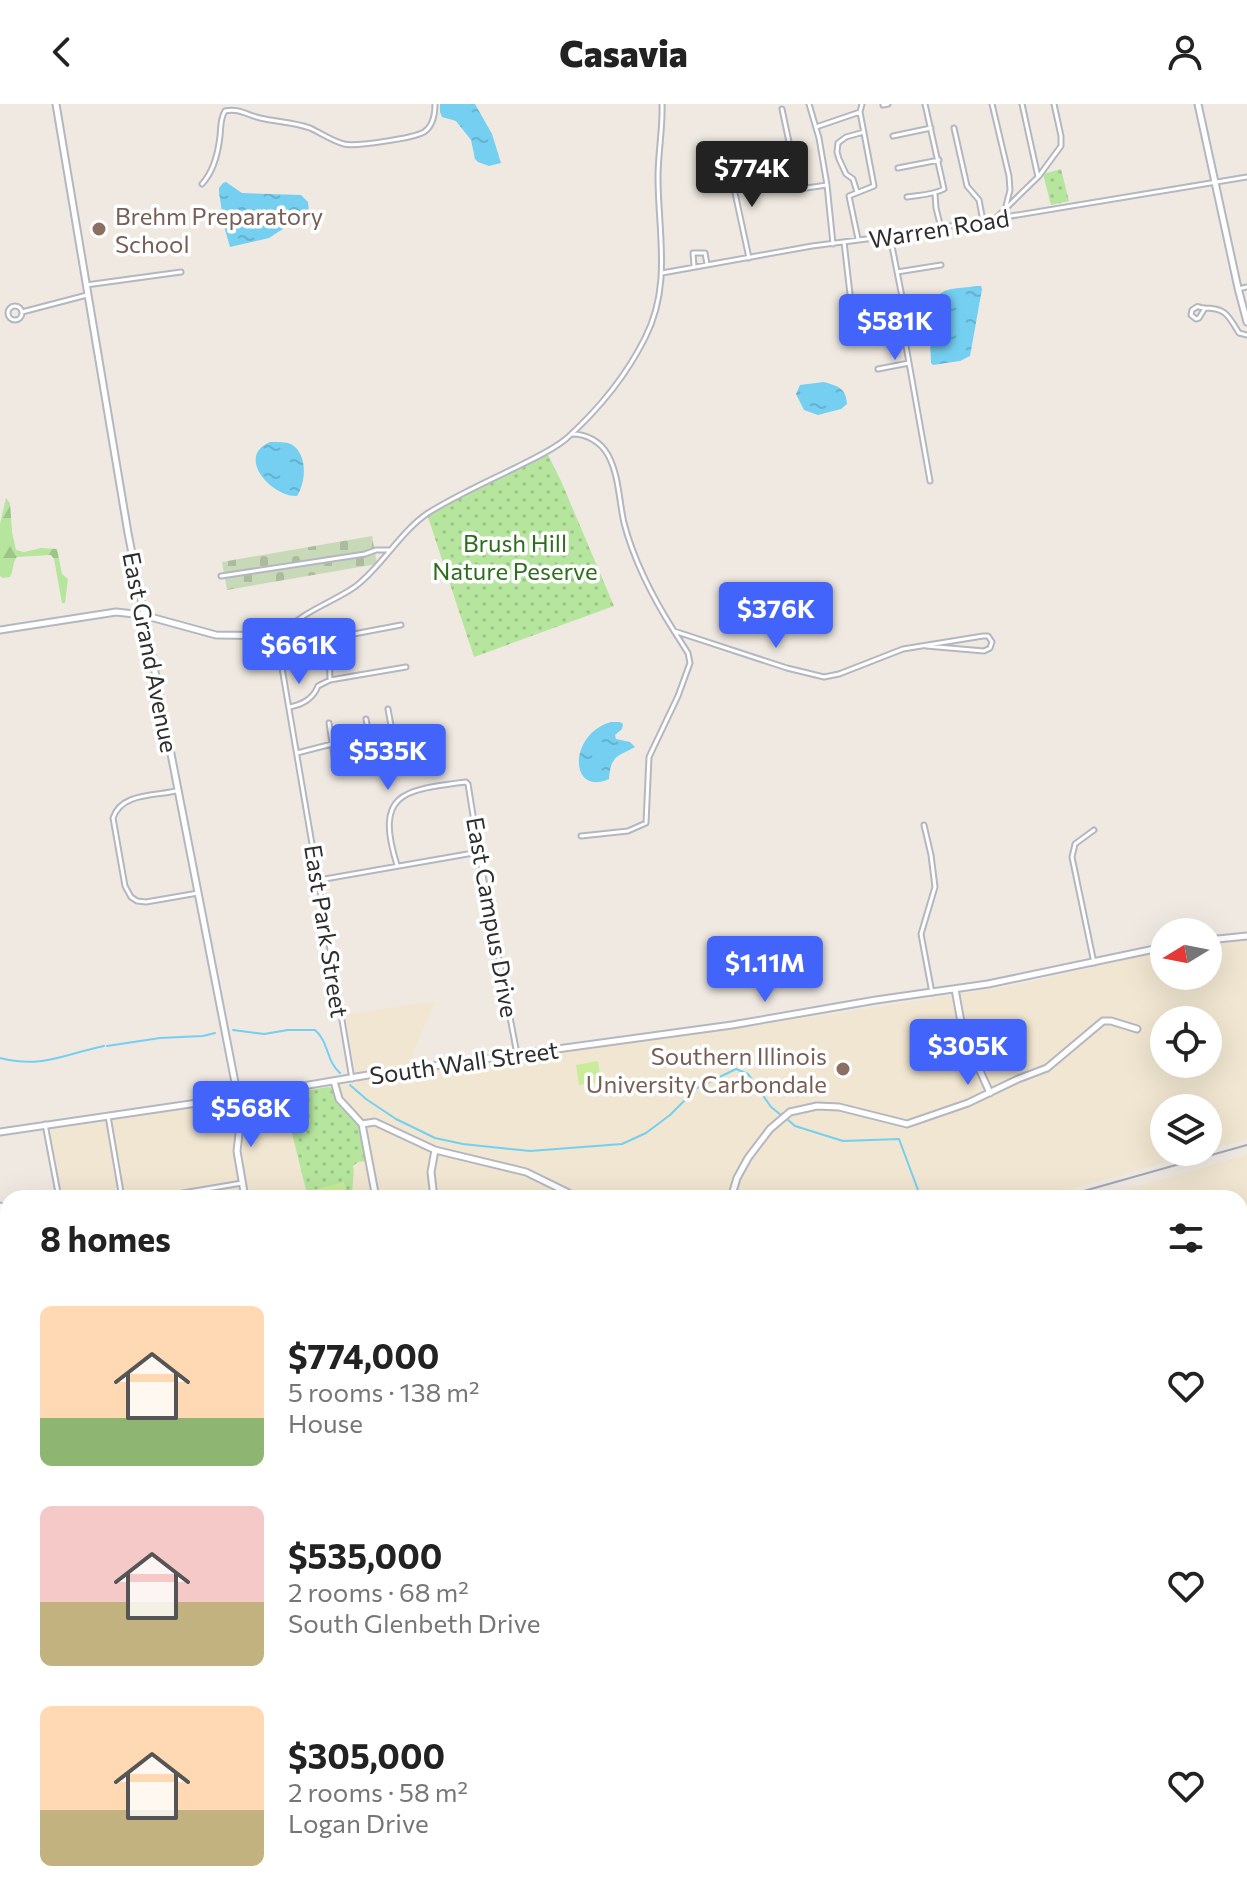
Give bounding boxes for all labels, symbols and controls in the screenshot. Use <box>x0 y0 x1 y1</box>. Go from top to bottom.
icon: back <box>40 30 84 74</box>
text: Casavia <box>559 30 688 74</box>
icon: person <box>1163 30 1207 74</box>
pin: $774K <box>696 141 808 209</box>
text: $774K <box>714 151 790 182</box>
place label: Brehm Preparatory School <box>115 201 323 258</box>
street label: Warren Road <box>867 203 1011 253</box>
marker: Brehm Preparatory School <box>90 220 108 238</box>
pin: $581K <box>839 294 951 362</box>
text: $581K <box>857 304 933 335</box>
park label: Brush Hill Nature Peserve <box>432 528 598 585</box>
street label: East Grand Avenue <box>117 549 185 755</box>
pin: $376K <box>720 582 832 650</box>
text: $376K <box>737 592 815 623</box>
pin: $661K <box>243 618 355 686</box>
text: $661K <box>261 628 337 659</box>
pin: $535K <box>332 724 444 792</box>
text: $535K <box>349 734 427 765</box>
street label: East Campus Drive <box>461 814 525 1020</box>
street label: East Park Street <box>299 842 355 1020</box>
north arrow <box>1150 918 1222 990</box>
map controls <box>1150 918 1222 1166</box>
pin: $1.11M <box>700 936 830 1004</box>
text: $1.11M <box>725 946 805 977</box>
button: locate <box>1150 1006 1222 1078</box>
pin: $305K <box>912 1019 1024 1087</box>
text: $305K <box>928 1029 1008 1060</box>
street label: South Wall Street <box>368 1034 560 1090</box>
place label: Southern Illinois University Carbondale <box>586 1041 827 1098</box>
marker: Southern Illinois University Carbondale <box>834 1060 852 1078</box>
pin: $568K <box>195 1081 307 1149</box>
text: $568K <box>211 1091 291 1122</box>
button: layers <box>1150 1094 1222 1166</box>
icon: filters <box>1164 1216 1208 1260</box>
text: 8 homes <box>40 1217 171 1259</box>
text: $774,000 <box>288 1334 439 1376</box>
icon: home <box>104 1338 200 1434</box>
icon: heart <box>1164 1364 1208 1408</box>
text: 5 rooms · 138 m² <box>288 1376 479 1407</box>
text: House <box>288 1407 363 1438</box>
text: $535,000 <box>288 1534 442 1576</box>
icon: home <box>104 1538 200 1634</box>
icon: heart <box>1164 1564 1208 1608</box>
text: 2 rooms · 68 m² <box>288 1576 469 1607</box>
text: South Glenbeth Drive <box>288 1607 540 1638</box>
text: $305,000 <box>288 1734 445 1776</box>
icon: home <box>104 1738 200 1834</box>
icon: heart <box>1164 1764 1208 1808</box>
text: 2 rooms · 58 m² <box>288 1776 468 1807</box>
text: Logan Drive <box>288 1807 429 1838</box>

